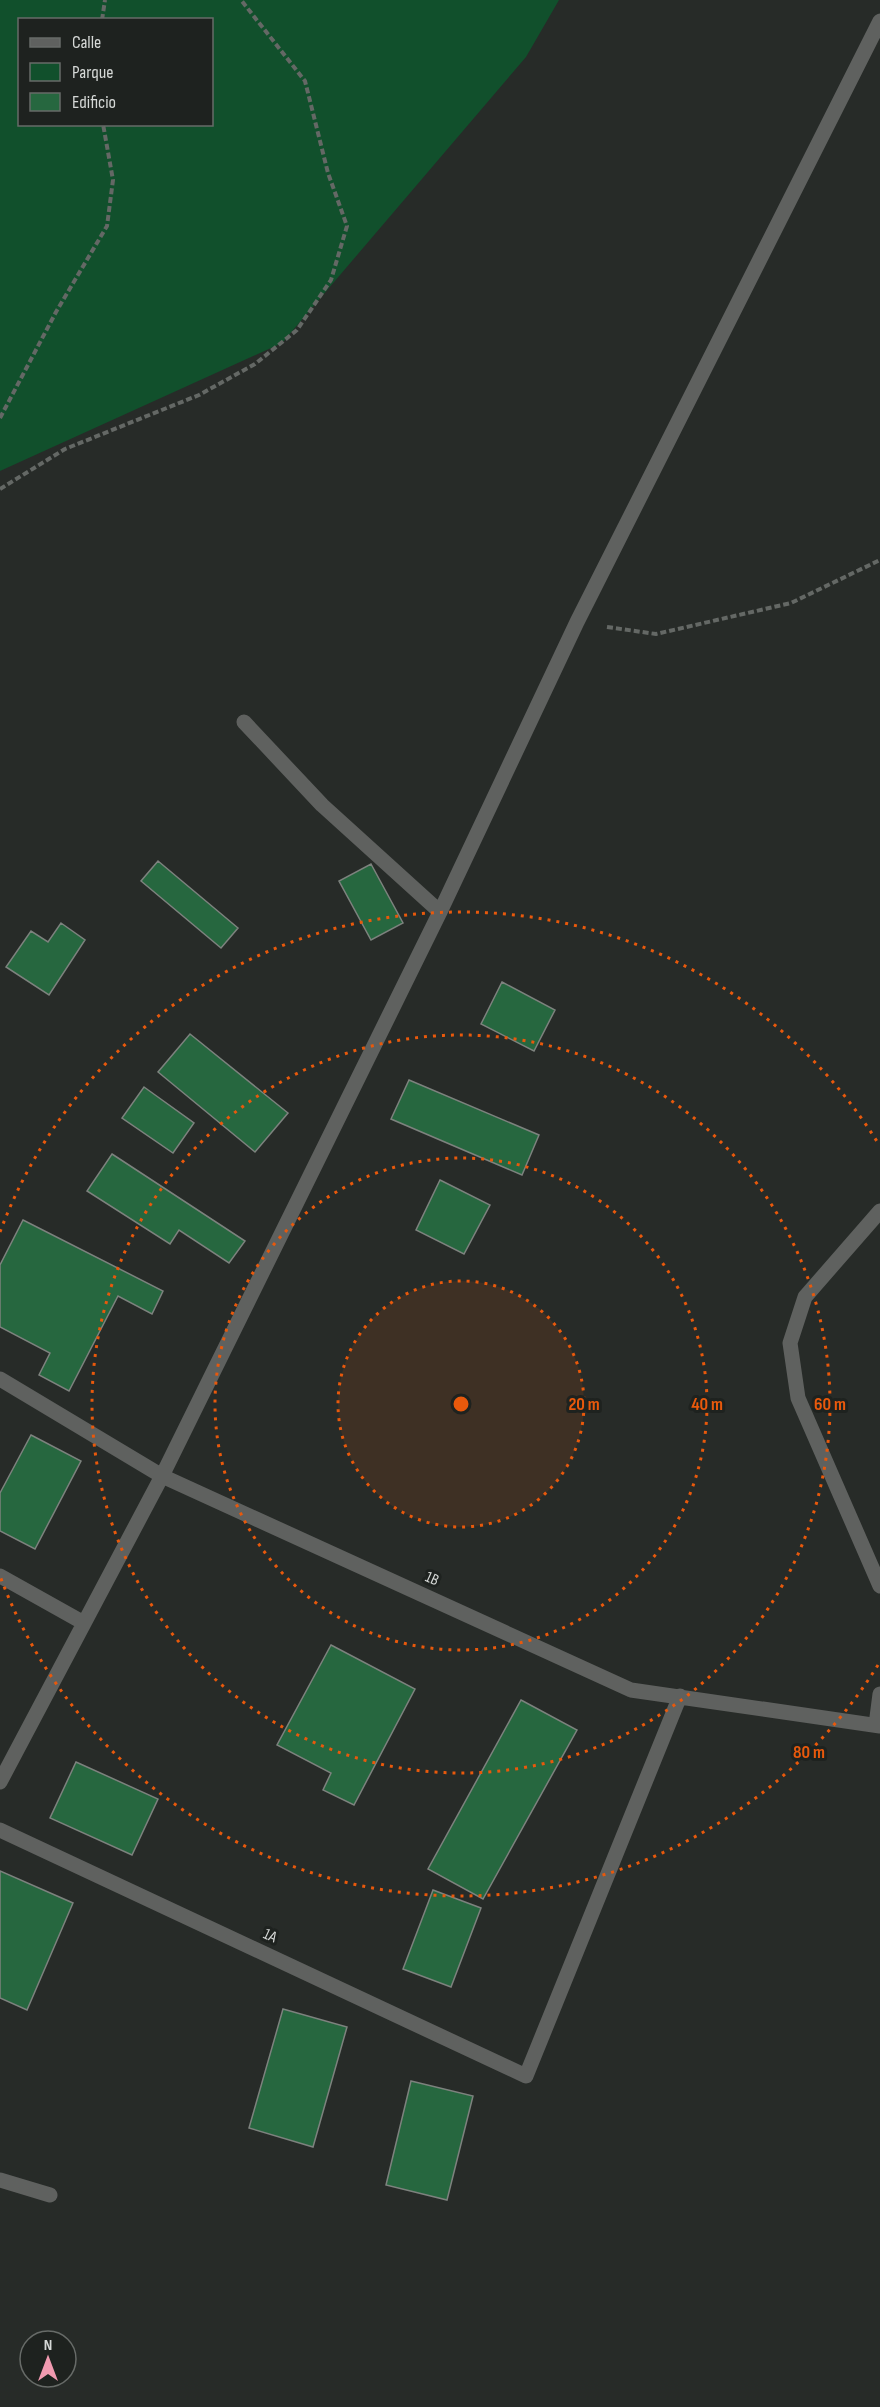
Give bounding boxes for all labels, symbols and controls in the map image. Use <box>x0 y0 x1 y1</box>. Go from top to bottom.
legend <box>18 18 213 126</box>
text: Calle <box>72 32 101 53</box>
text: Parque <box>72 62 113 83</box>
text: Edificio <box>72 92 116 113</box>
centre of rings <box>451 1394 471 1414</box>
text: 20 m <box>568 1394 600 1415</box>
text: 40 m <box>691 1394 723 1415</box>
text: 60 m <box>814 1394 846 1415</box>
street label: 1B <box>422 1568 442 1590</box>
text: 80 m <box>793 1742 825 1763</box>
street label: 1A <box>260 1925 280 1947</box>
north arrow <box>18 2329 78 2389</box>
text: N <box>44 2336 52 2355</box>

